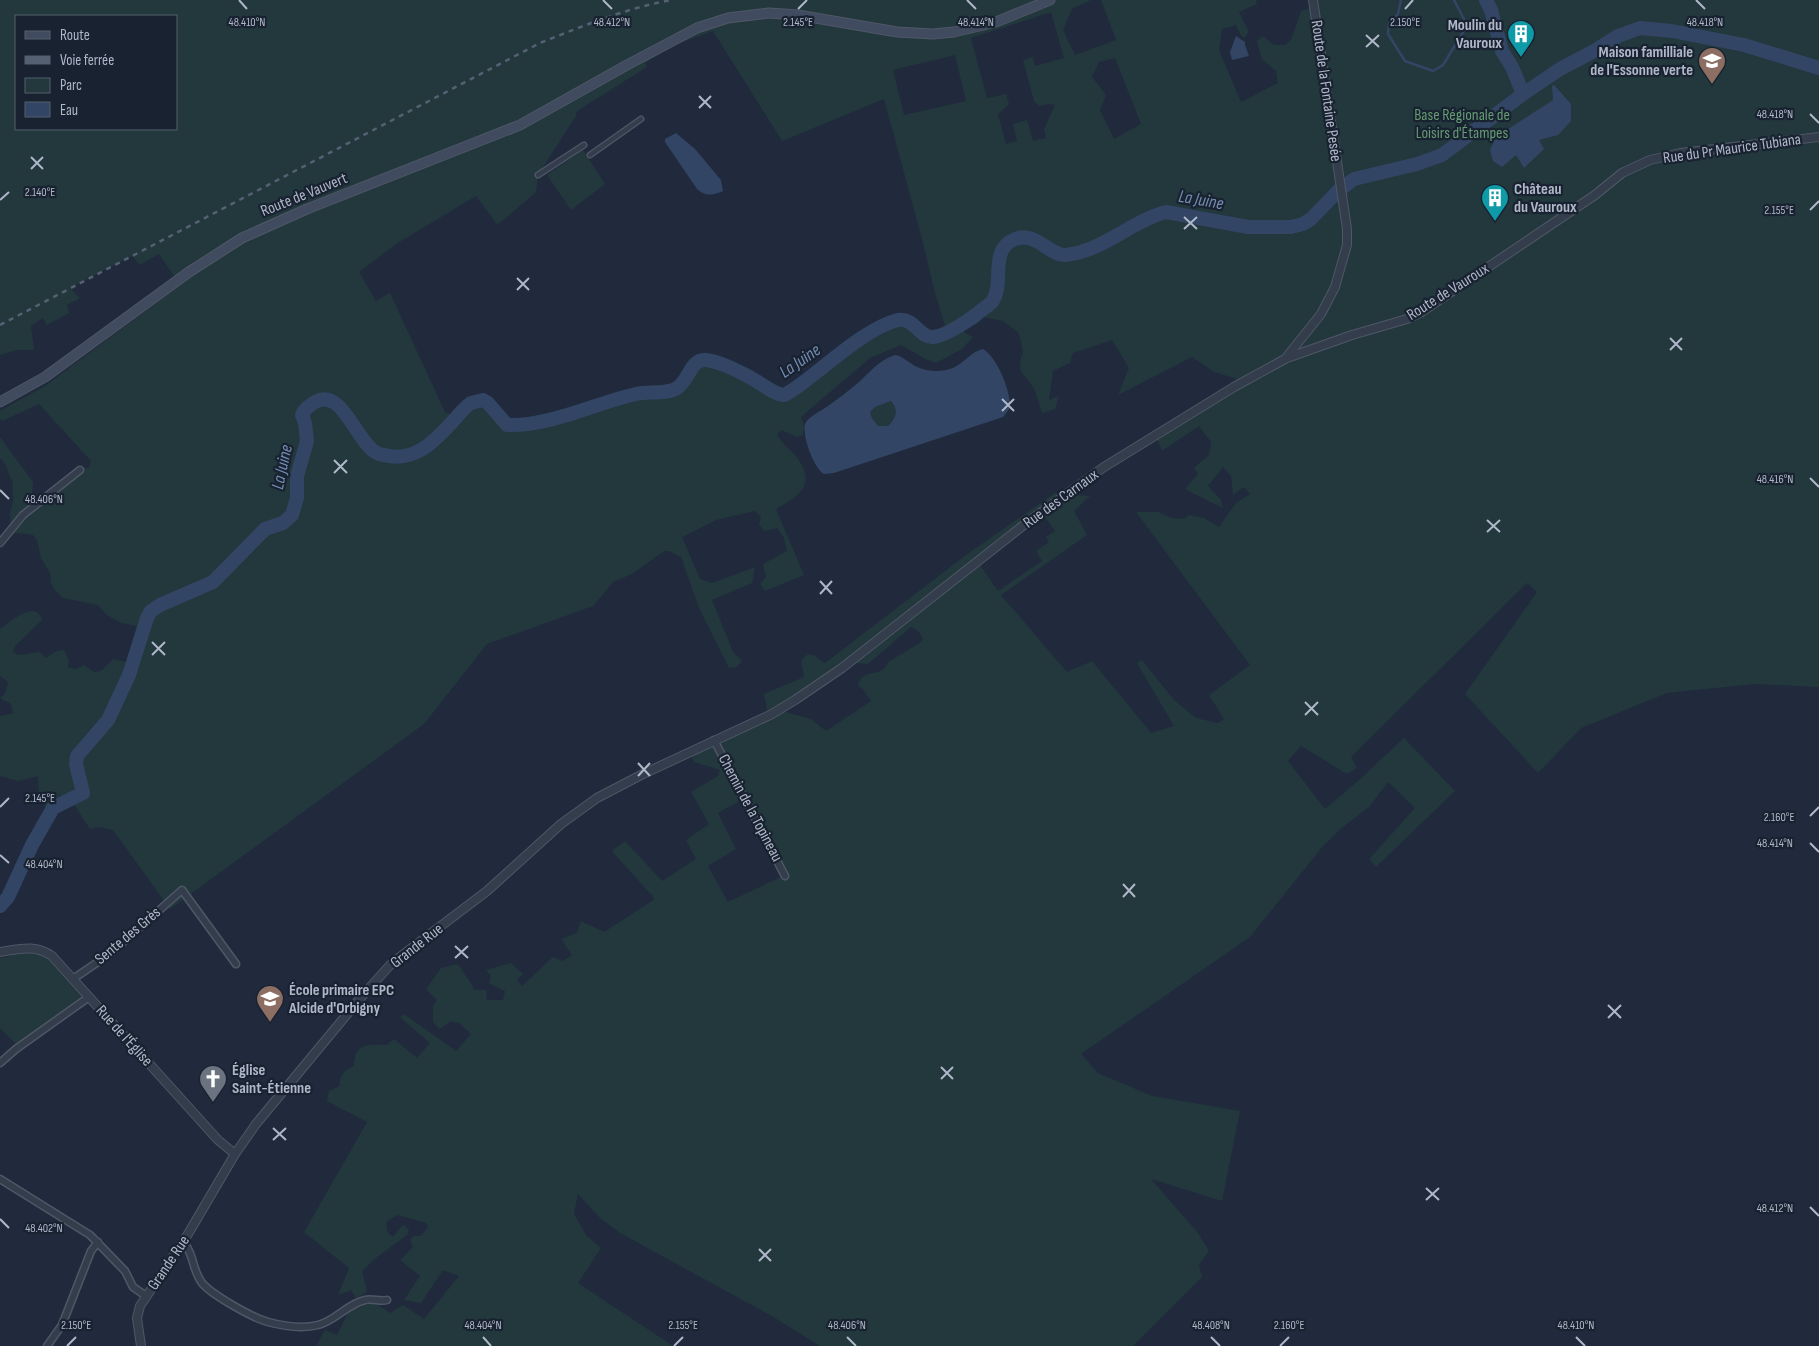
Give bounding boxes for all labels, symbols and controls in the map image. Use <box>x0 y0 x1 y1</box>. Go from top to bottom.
legend <box>15 15 178 130</box>
text: 48.410°N <box>229 15 265 30</box>
text: 48.412°N <box>594 15 630 30</box>
text: 2.145°E <box>783 15 813 30</box>
text: 48.414°N <box>958 15 994 30</box>
text: 2.150°E <box>1390 15 1420 30</box>
text: 48.418°N <box>1687 15 1723 30</box>
place label: Moulin du Vauroux <box>1448 16 1502 53</box>
street label: Route de la Fontaine Pesée <box>1307 19 1345 163</box>
building icon: Moulin du Vauroux <box>1506 19 1536 58</box>
text: Route <box>60 26 90 45</box>
place label: Maison familliale de l'Essonne verte <box>1590 43 1693 80</box>
school or university icon: Maison familliale de l'Essonne verte <box>1697 46 1727 85</box>
text: Voie ferrée <box>60 51 114 70</box>
text: Parc <box>60 76 82 95</box>
text: Eau <box>60 101 78 120</box>
park label: Base Régionale de Loisirs d'Étampes <box>1414 106 1510 143</box>
text: 48.418°N <box>1757 107 1793 122</box>
street label: Rue du Pr Maurice Tubiana <box>1662 130 1802 168</box>
street label: Route de Vauvert <box>258 169 350 221</box>
place label: Château du Vauroux <box>1514 180 1577 217</box>
building icon: Château du Vauroux <box>1480 183 1510 222</box>
text: 2.140°E <box>25 185 55 200</box>
water label: La Juine <box>1177 186 1225 214</box>
text: 2.155°E <box>1764 203 1794 218</box>
street label: Route de Vauroux <box>1403 259 1493 325</box>
water label: La Juine <box>775 339 825 383</box>
water label: La Juine <box>267 443 297 491</box>
street label: Rue des Carnaux <box>1020 465 1102 533</box>
text: 48.416°N <box>1757 472 1793 487</box>
text: 48.406°N <box>25 492 63 507</box>
street label: Chemin de la Topineau <box>714 751 786 865</box>
text: 2.145°E <box>25 791 55 806</box>
text: 2.160°E <box>1764 810 1794 825</box>
text: 48.414°N <box>1757 836 1793 851</box>
text: 48.404°N <box>25 857 63 872</box>
street label: Sente des Grès <box>91 903 165 969</box>
street label: Grande Rue <box>387 920 447 972</box>
place label: École primaire EPC Alcide d'Orbigny <box>288 981 394 1018</box>
school or university icon: École primaire EPC Alcide d'Orbigny <box>255 984 285 1023</box>
street label: Rue de l'Église <box>92 1002 156 1070</box>
place label: Église Saint-Étienne <box>232 1061 311 1098</box>
church icon: Église Saint-Étienne <box>198 1064 228 1103</box>
text: 48.412°N <box>1757 1201 1793 1216</box>
text: 48.402°N <box>25 1221 63 1236</box>
street label: Grande Rue <box>144 1232 194 1294</box>
text: 2.150°E <box>61 1318 91 1333</box>
text: 48.404°N <box>464 1318 502 1333</box>
text: 2.155°E <box>668 1318 698 1333</box>
text: 48.406°N <box>828 1318 866 1333</box>
text: 48.408°N <box>1192 1318 1230 1333</box>
text: 2.160°E <box>1274 1318 1304 1333</box>
text: 48.410°N <box>1558 1318 1594 1333</box>

